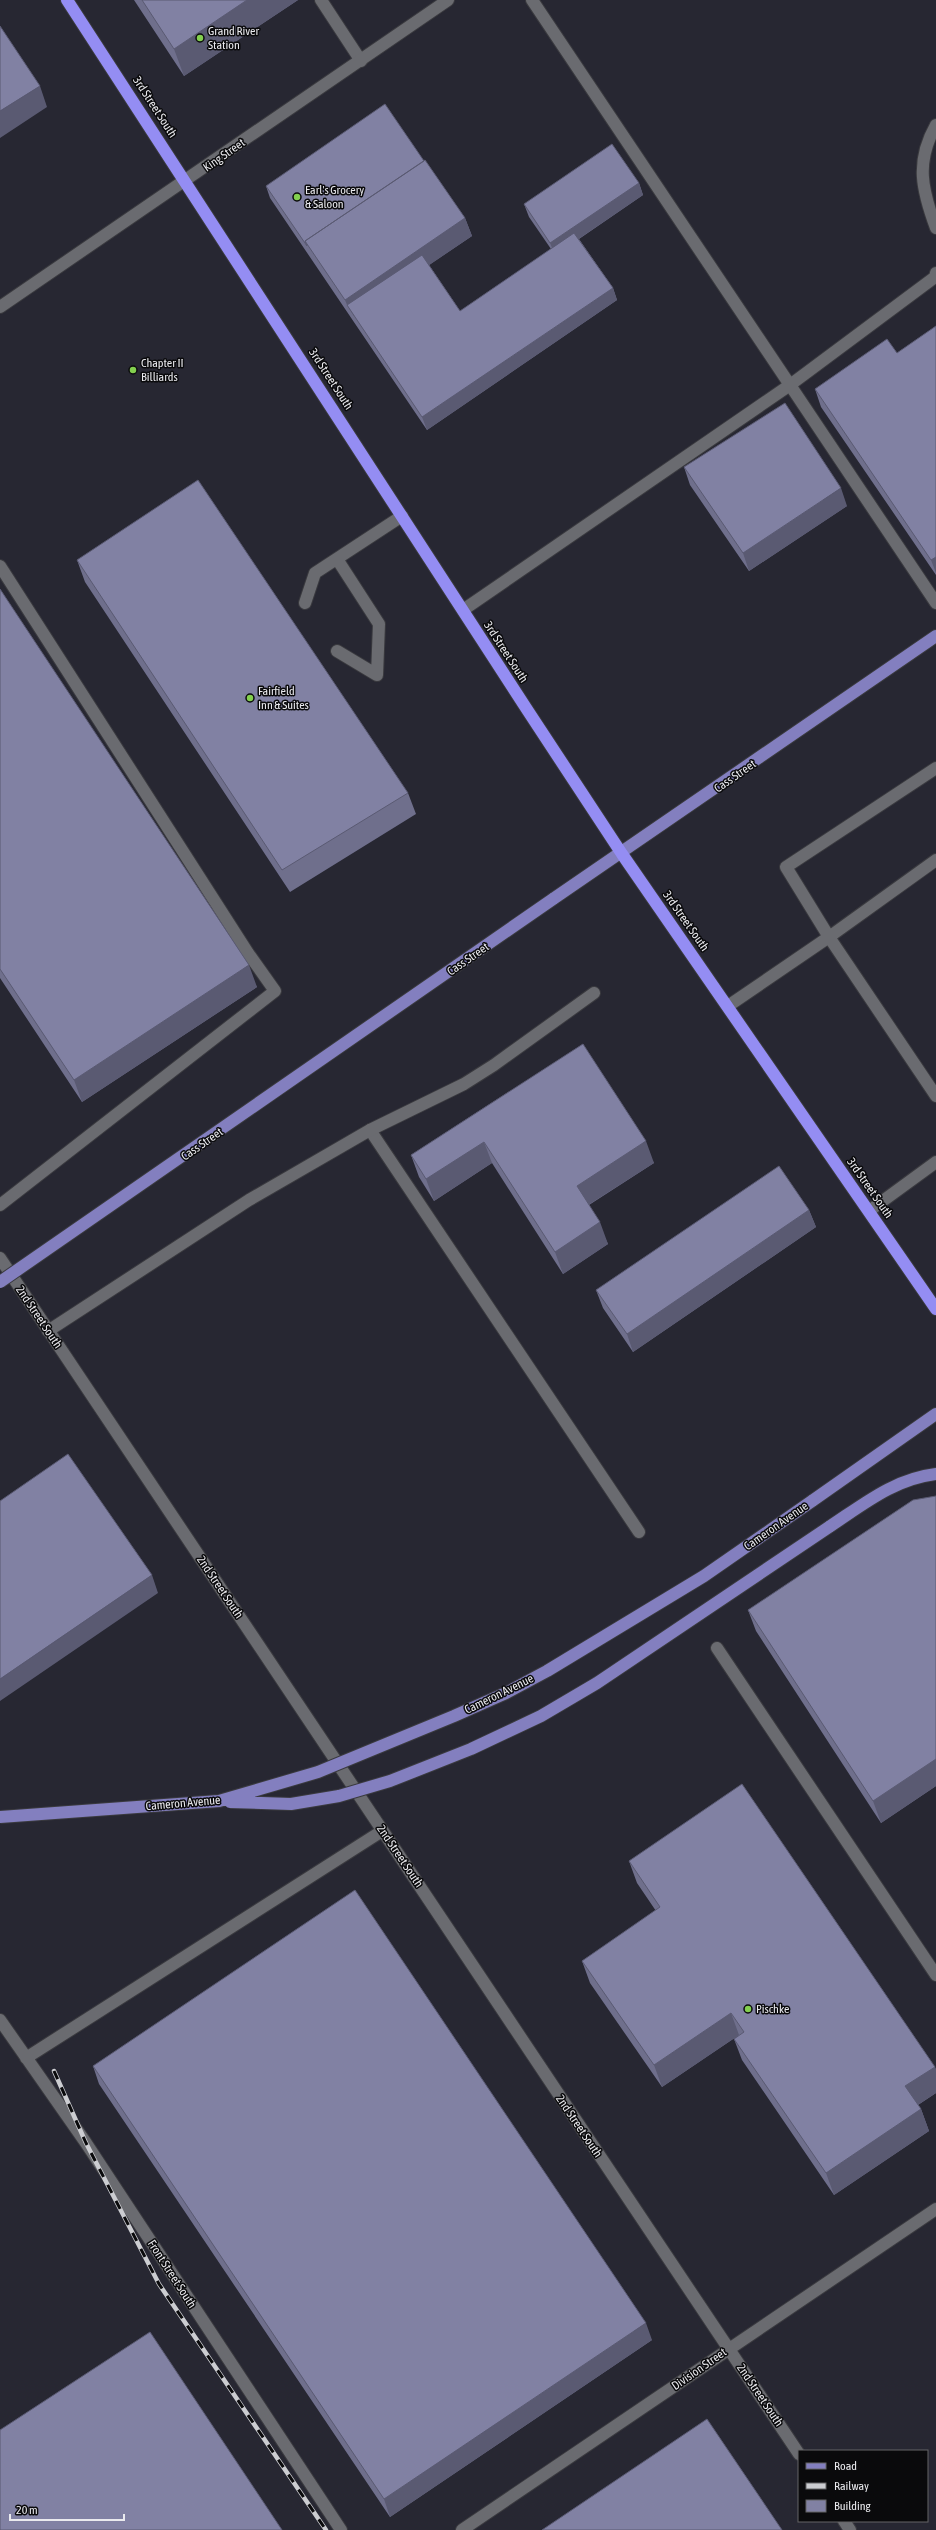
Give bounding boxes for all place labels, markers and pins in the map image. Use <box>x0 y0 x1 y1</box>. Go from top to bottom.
place label: Grand River Station <box>208 24 259 52</box>
marker: Grand River Station <box>195 33 205 43</box>
place label: Earl's Grocery & Saloon <box>305 183 364 211</box>
marker: Earl's Grocery & Saloon <box>292 192 302 202</box>
place label: Chapter II Billiards <box>141 356 184 384</box>
marker: Chapter II Billiards <box>128 365 138 375</box>
place label: Fairfield Inn & Suites <box>258 684 309 712</box>
marker: Fairfield Inn & Suites <box>245 693 255 703</box>
place label: Pischke <box>756 2002 789 2016</box>
marker: Pischke <box>743 2004 753 2014</box>

